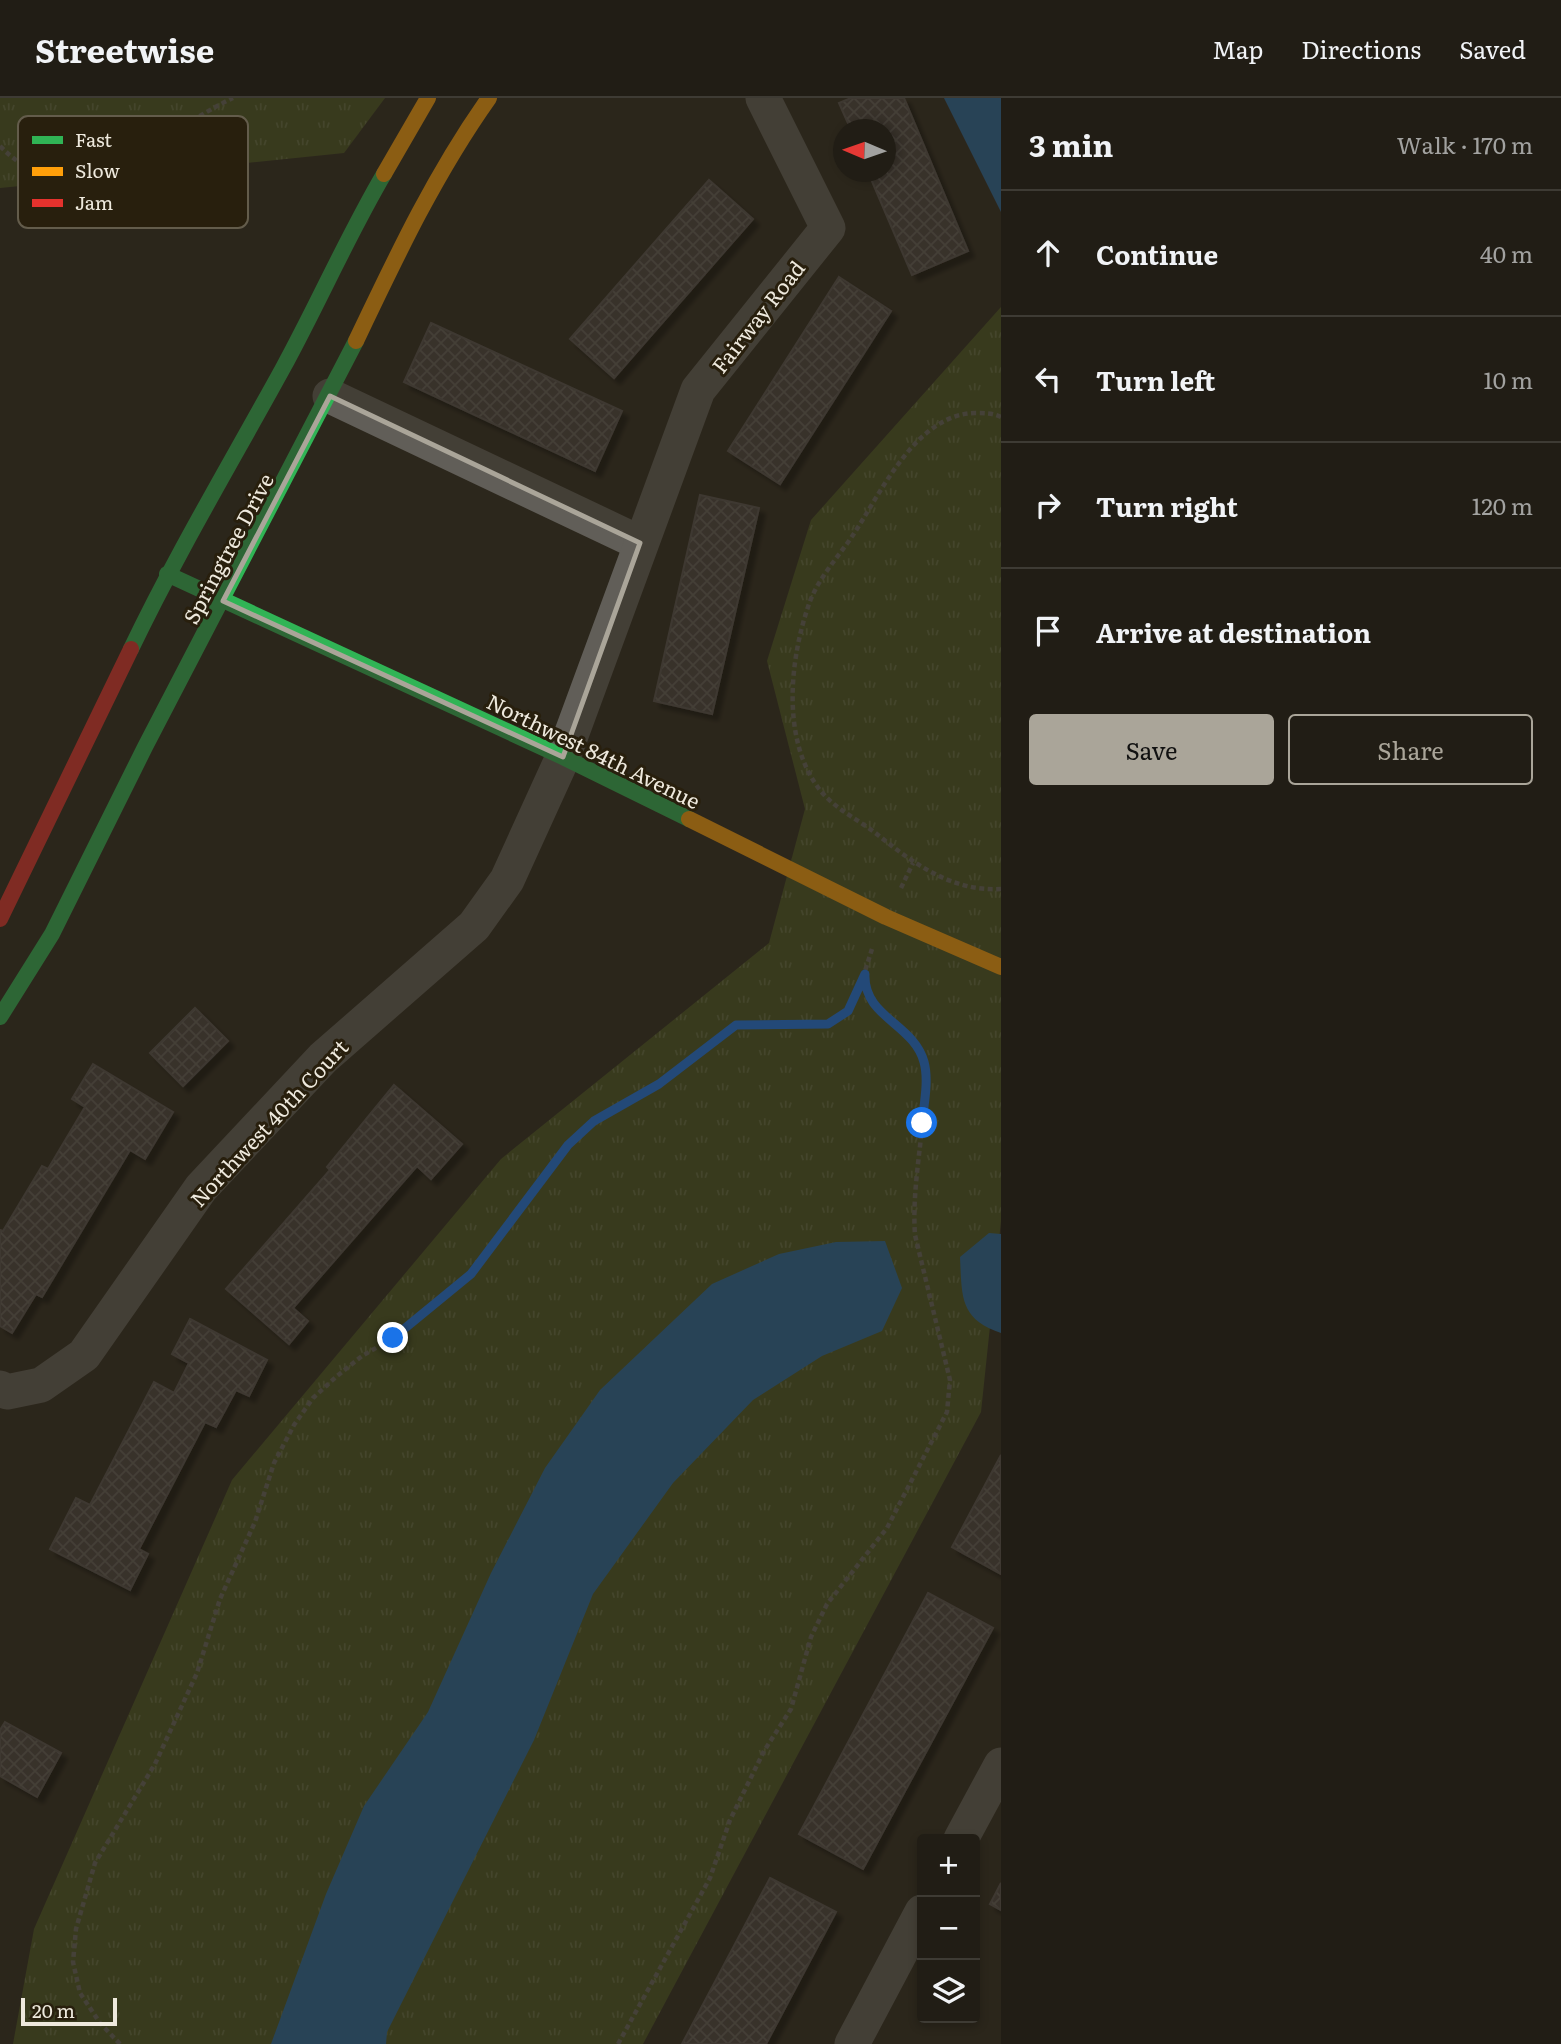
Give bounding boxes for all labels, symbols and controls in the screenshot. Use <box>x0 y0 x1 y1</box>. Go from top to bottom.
text: Streetwise <box>35 24 214 73</box>
text: Map <box>1212 31 1263 66</box>
text: Directions <box>1301 31 1421 66</box>
text: Saved <box>1459 31 1526 66</box>
legend <box>18 116 248 228</box>
north arrow <box>833 119 896 182</box>
text: 3 min <box>1029 122 1113 166</box>
text: Fast <box>75 125 112 153</box>
text: Walk · 170 m <box>1397 127 1533 161</box>
text: Slow <box>75 156 120 184</box>
text: Jam <box>75 188 113 216</box>
icon: ahead <box>1029 234 1067 272</box>
text: Continue <box>1096 234 1218 273</box>
text: 40 m <box>1480 236 1533 270</box>
street label: Fairway Road <box>703 253 811 379</box>
icon: left <box>1029 360 1067 398</box>
text: Turn left <box>1096 360 1215 399</box>
text: 10 m <box>1483 362 1533 396</box>
street label: Springtree Drive <box>174 467 280 629</box>
icon: right <box>1029 486 1067 524</box>
text: Turn right <box>1096 486 1238 525</box>
text: 120 m <box>1472 488 1533 522</box>
icon: arrive <box>1029 612 1067 650</box>
text: Arrive at destination <box>1096 612 1371 651</box>
street label: Northwest 84th Avenue <box>482 685 706 815</box>
button: Save <box>1029 714 1274 785</box>
button: Share <box>1288 714 1533 785</box>
street label: Northwest 40th Court <box>182 1031 354 1213</box>
route start <box>906 1107 937 1138</box>
route end <box>377 1322 408 1353</box>
map controls <box>917 1834 980 2023</box>
button: + <box>917 1834 980 1897</box>
button: − <box>917 1897 980 1960</box>
button: layers <box>917 1960 980 2023</box>
scale bar <box>21 1995 117 2027</box>
text: 20 m <box>32 1996 75 2024</box>

